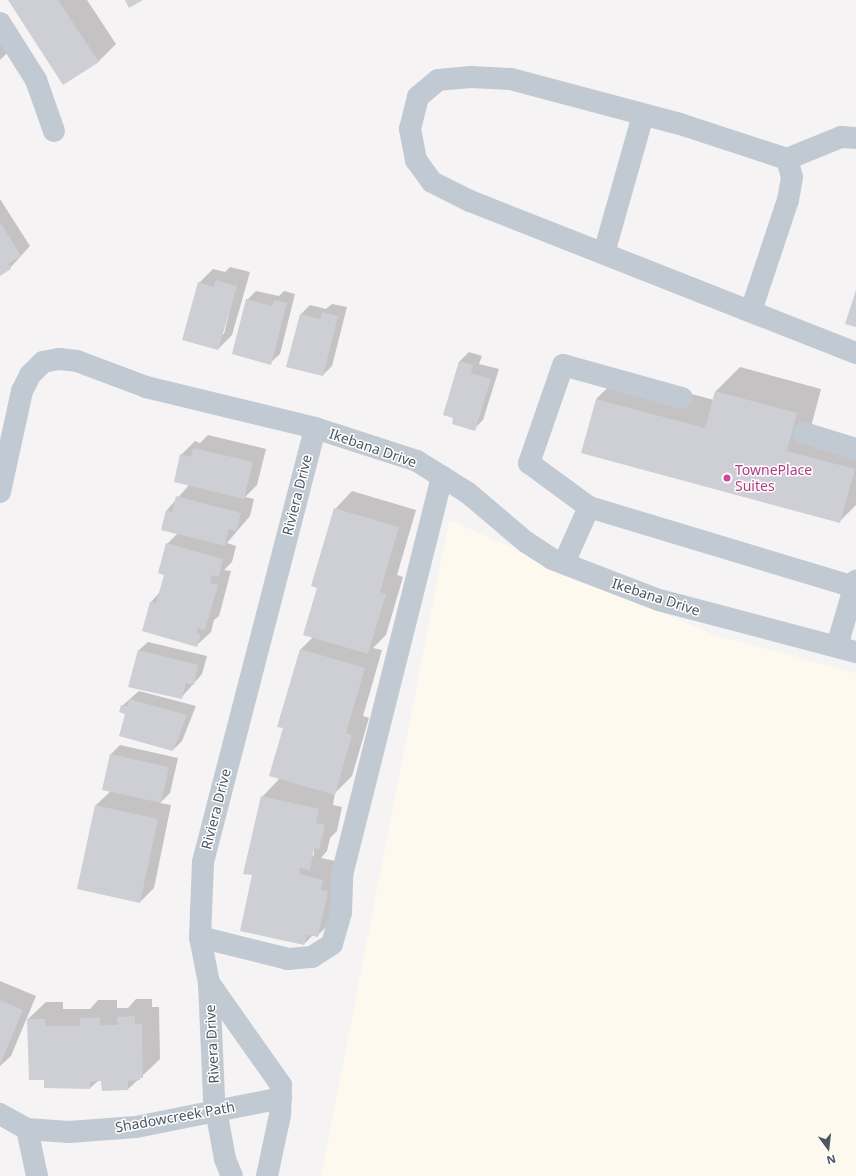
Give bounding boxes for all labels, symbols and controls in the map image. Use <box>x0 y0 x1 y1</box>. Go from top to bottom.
street label: Ikebana Drive <box>327 425 419 471</box>
street label: Riviera Drive <box>279 453 315 537</box>
place label: TownePlace Suites <box>735 462 812 494</box>
marker: TownePlace Suites <box>722 473 732 483</box>
street label: Ikebana Drive <box>610 575 702 619</box>
street label: Riviera Drive <box>198 767 234 851</box>
street label: Rivera Drive <box>202 1004 222 1084</box>
street label: Shadowcreek Path <box>114 1098 236 1136</box>
north arrow <box>808 1128 848 1168</box>
text: N <box>825 1152 838 1168</box>

